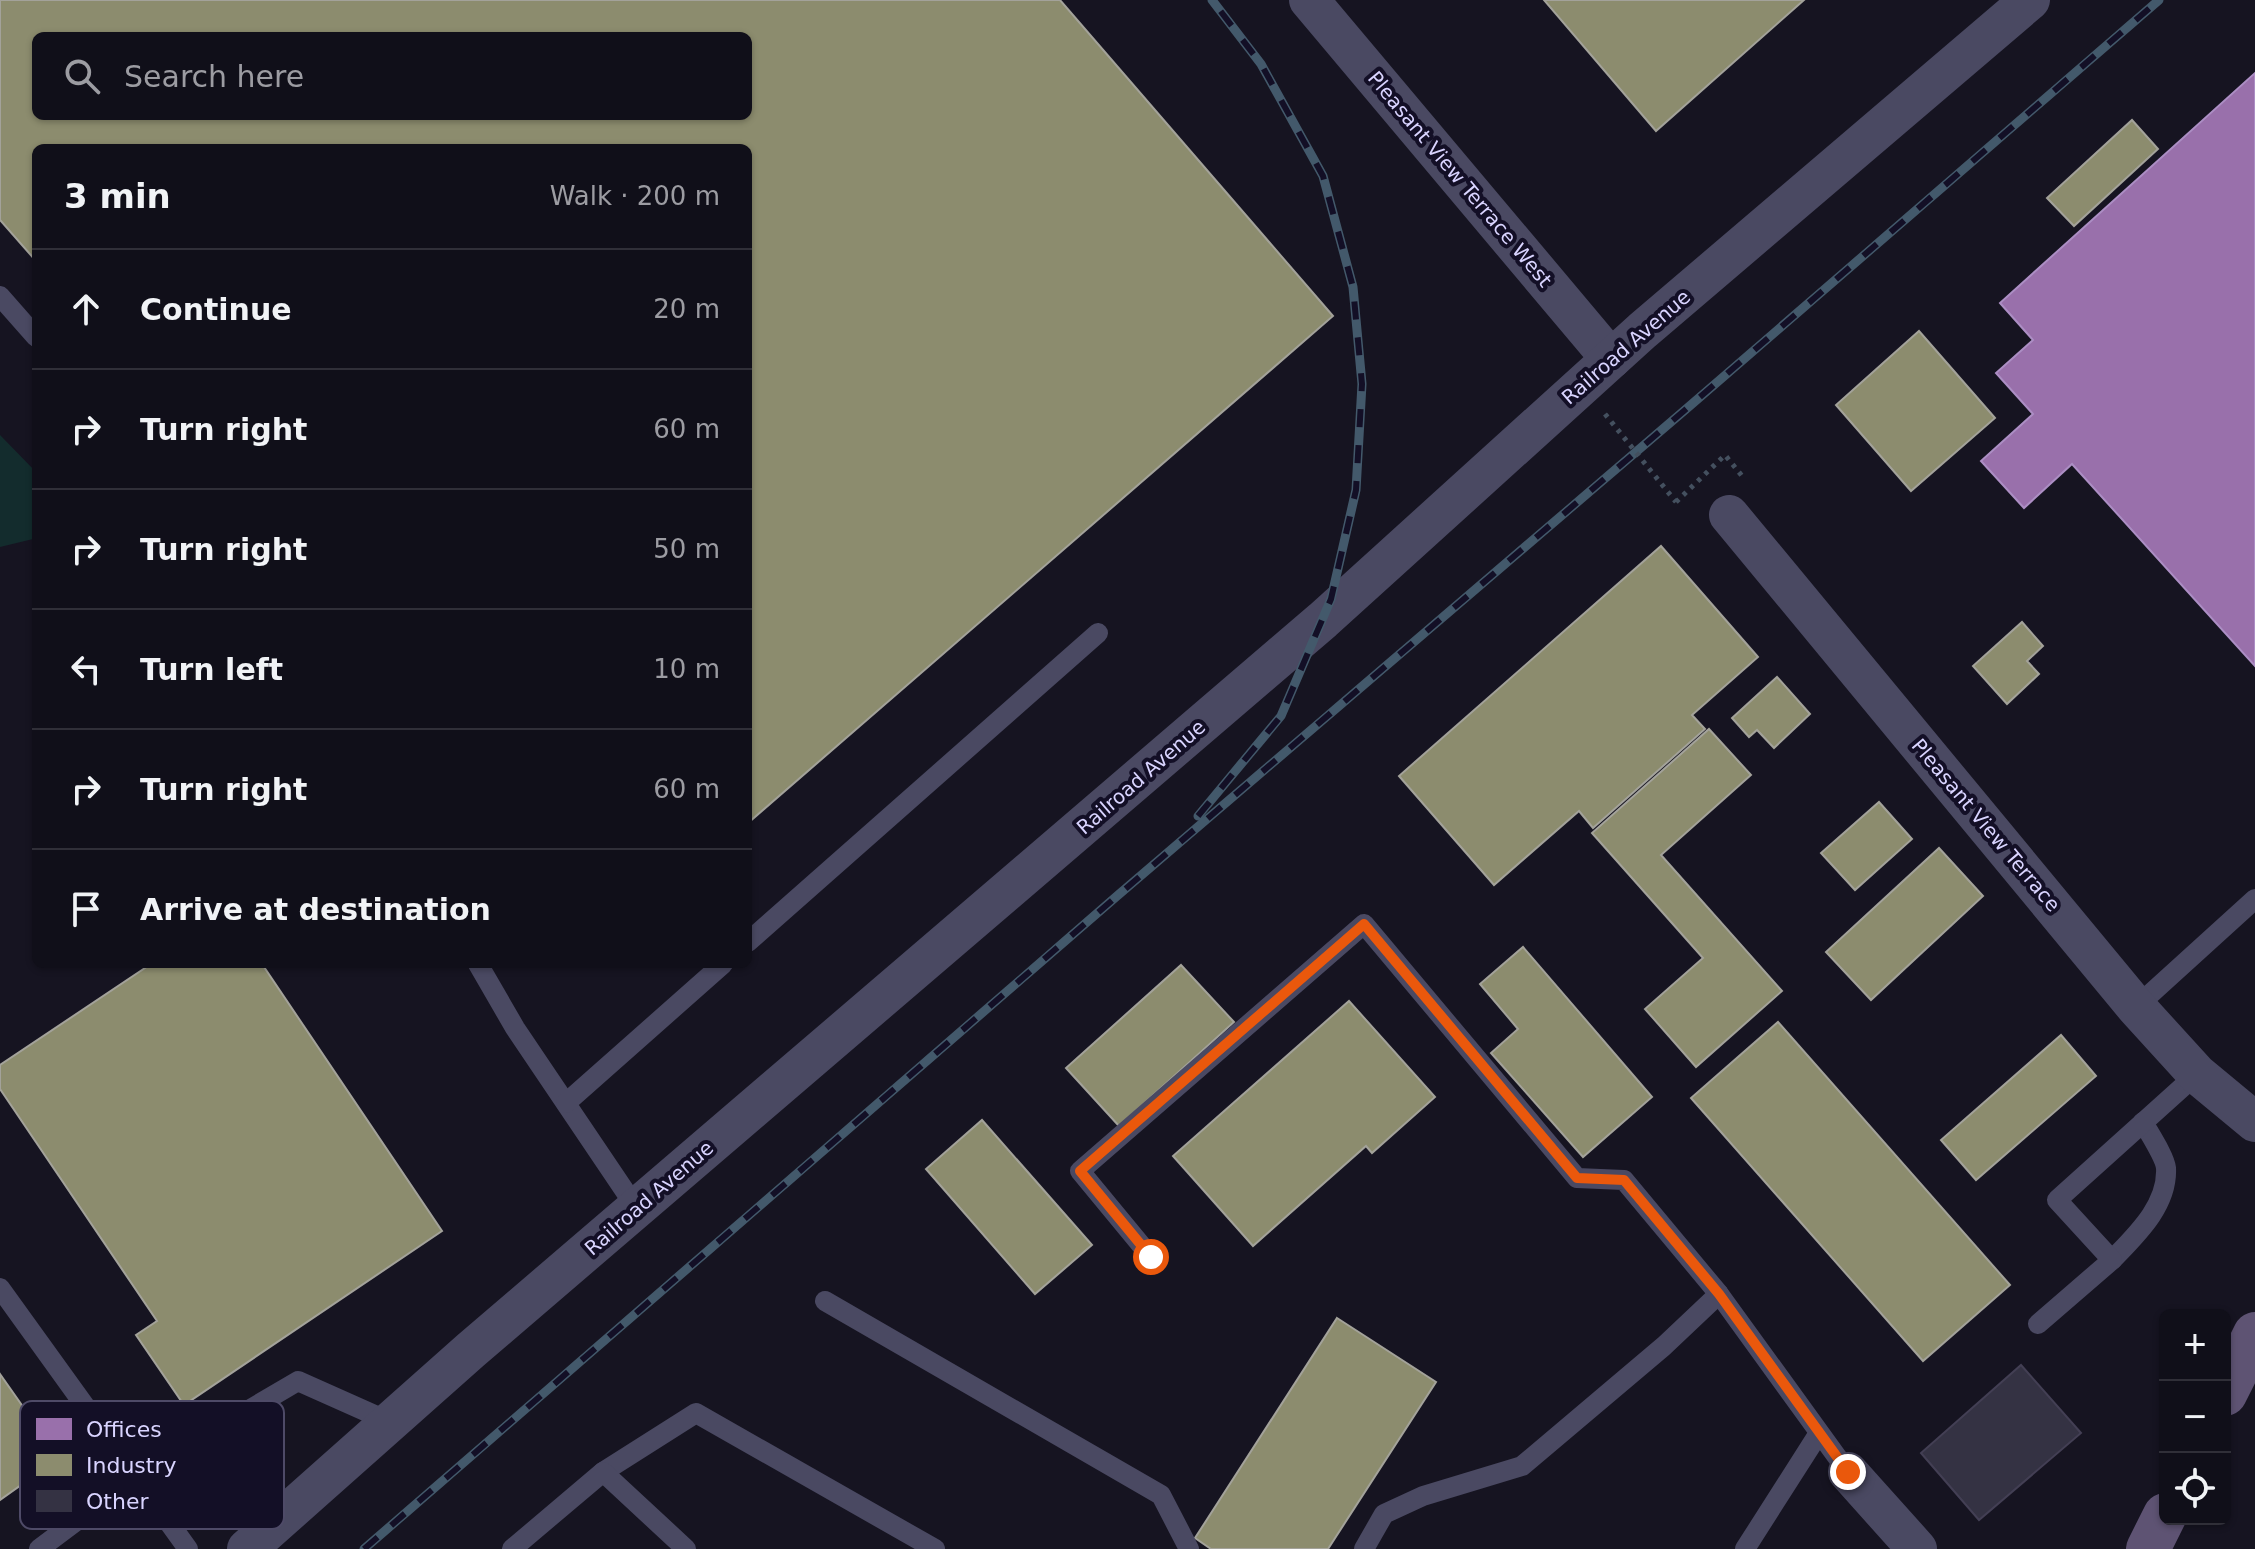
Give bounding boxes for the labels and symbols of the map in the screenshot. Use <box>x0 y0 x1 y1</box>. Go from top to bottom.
street label: Pleasant View Terrace West <box>1363 66 1557 292</box>
street label: Railroad Avenue <box>1557 285 1695 409</box>
street label: Railroad Avenue <box>1072 715 1210 839</box>
street label: Pleasant View Terrace <box>1907 734 2065 916</box>
street label: Railroad Avenue <box>580 1136 718 1260</box>
route start <box>1133 1239 1169 1275</box>
legend <box>20 1401 284 1529</box>
text: Offices <box>86 1417 162 1442</box>
text: Industry <box>86 1453 177 1478</box>
route end <box>1830 1454 1866 1490</box>
text: Other <box>86 1489 149 1514</box>

